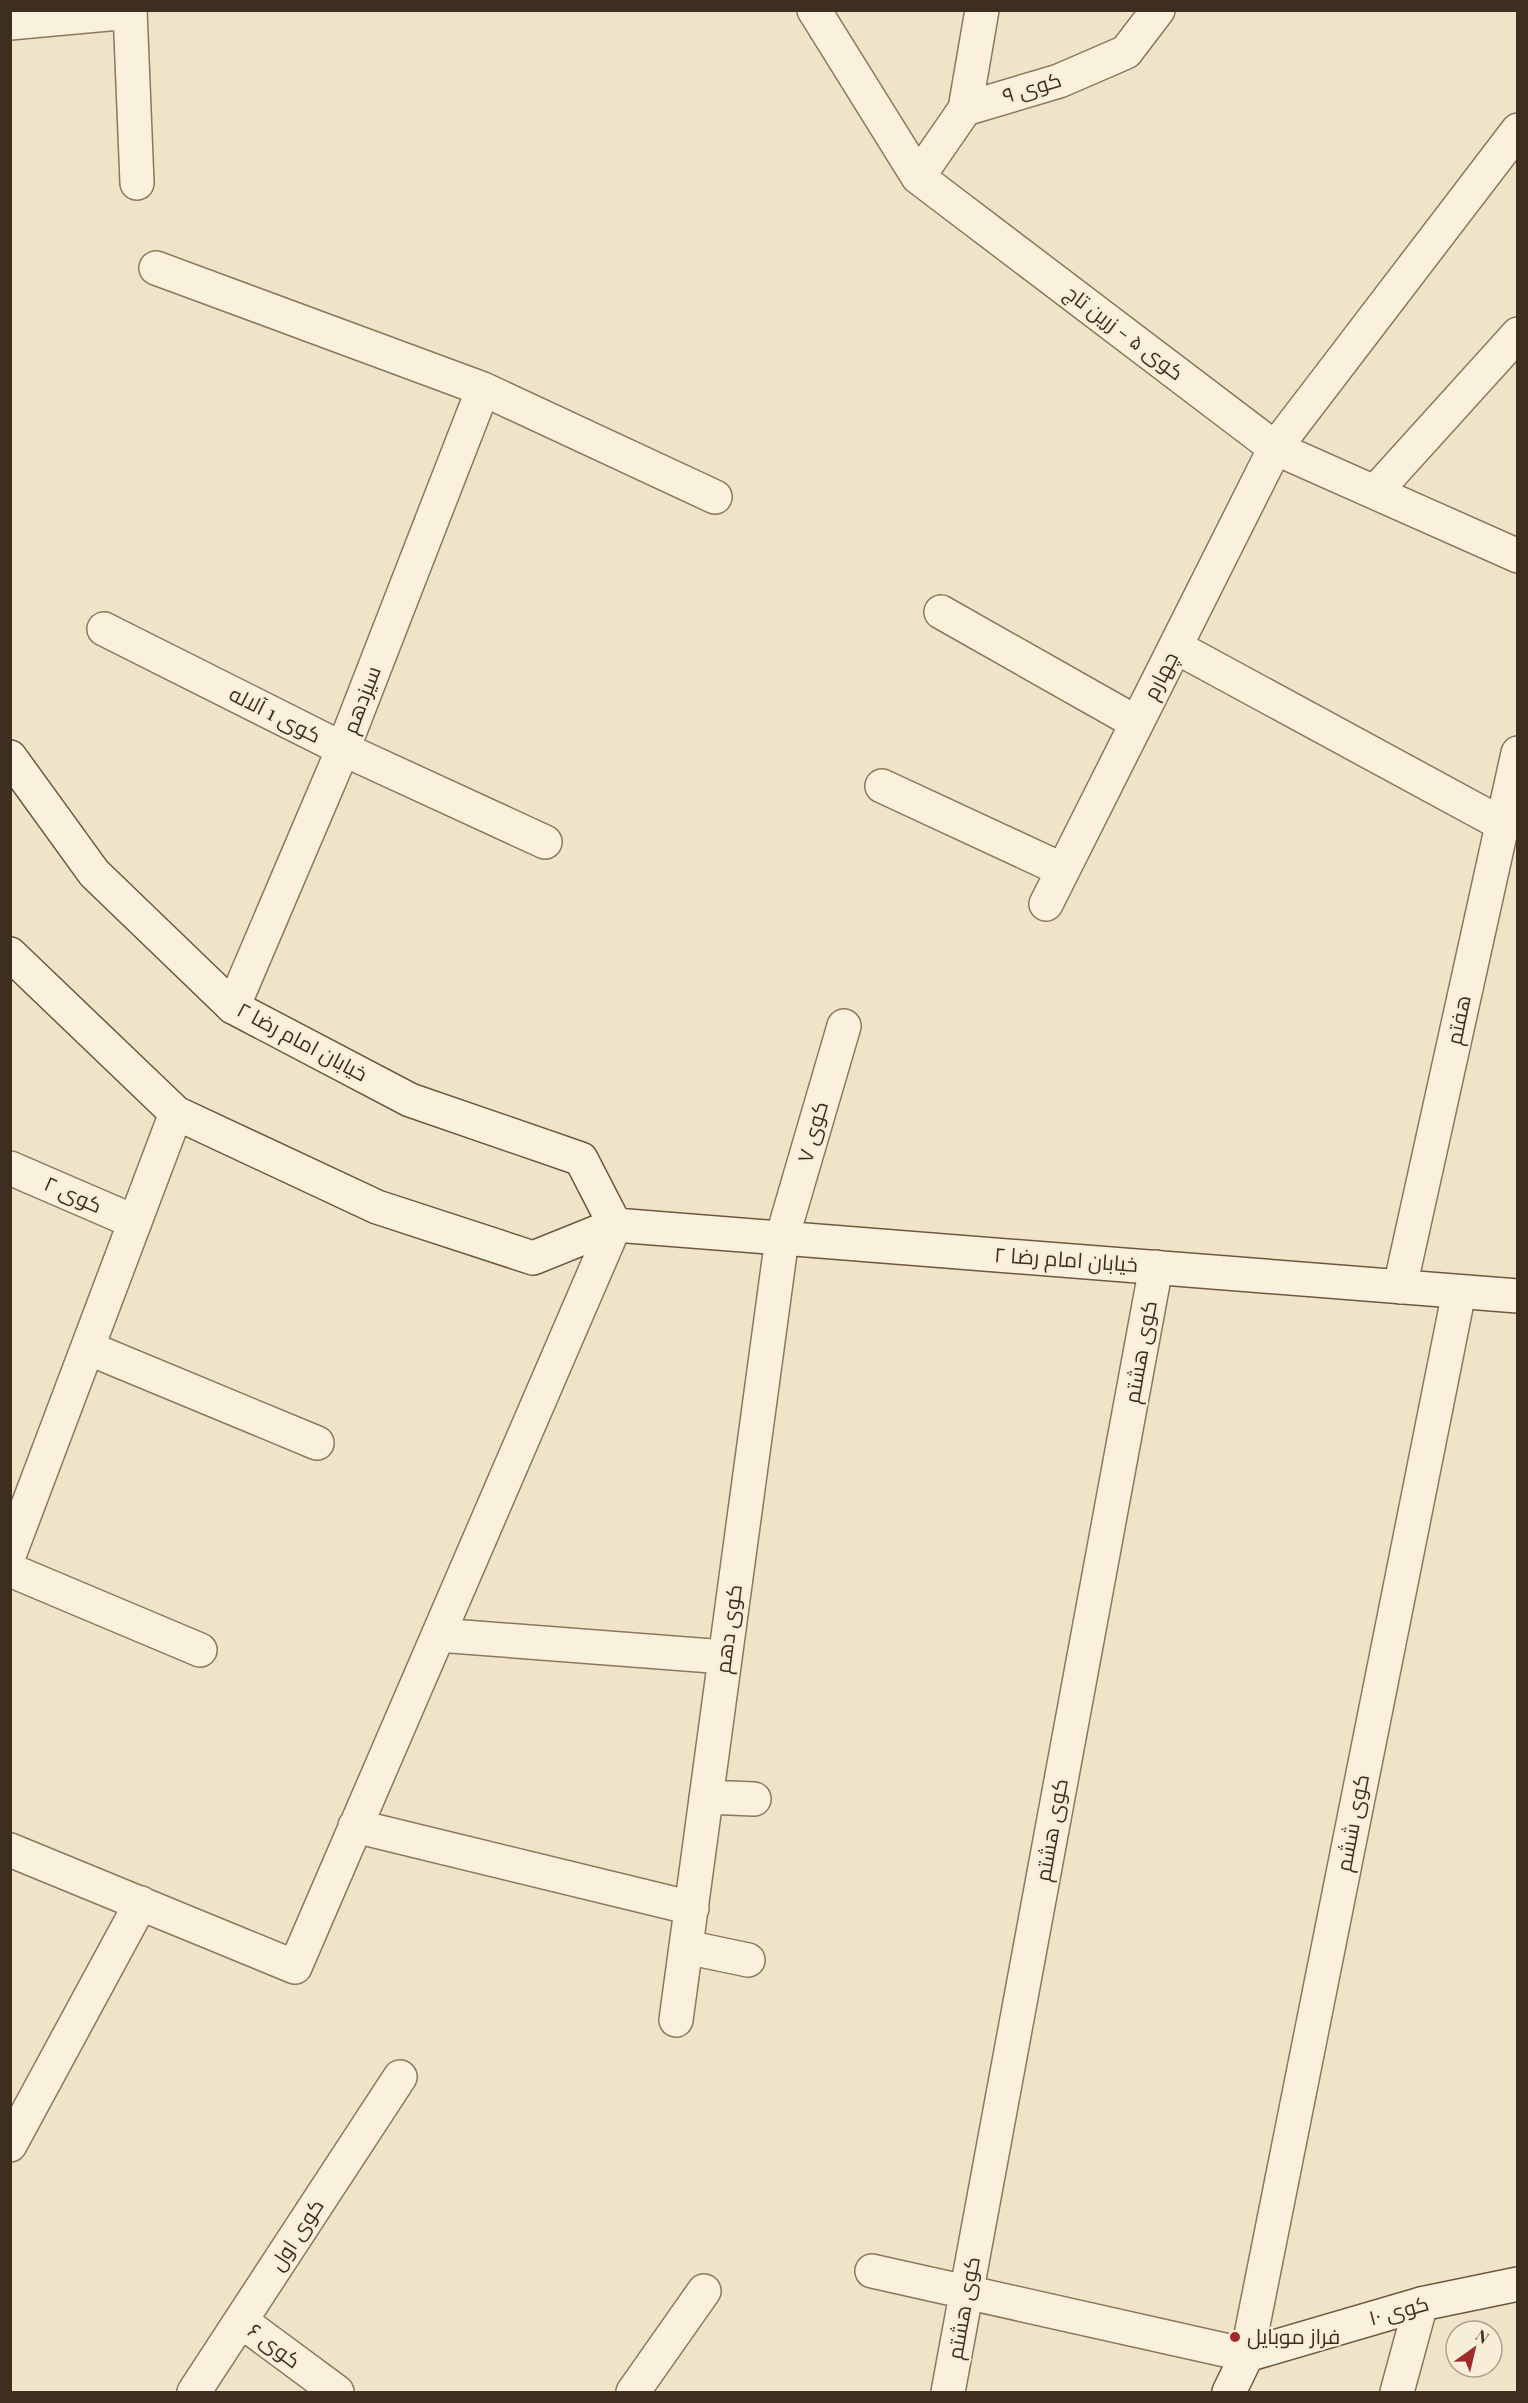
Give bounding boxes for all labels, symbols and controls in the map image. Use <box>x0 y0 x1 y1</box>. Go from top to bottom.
street label: کوی ۹ <box>999 64 1065 109</box>
street label: کوی ۵ - زرین تاج <box>1059 277 1190 387</box>
street label: چهارم <box>1135 646 1185 705</box>
street label: سیزدهم <box>334 661 388 738</box>
street label: کوی 1 آلاله <box>225 678 327 749</box>
street label: هفتم <box>1438 992 1478 1047</box>
street label: خیابان امام رضا ۲ <box>232 994 373 1088</box>
street label: کوی ۷ <box>789 1098 834 1166</box>
street label: کوی ۲ <box>40 1168 107 1219</box>
street label: خیابان امام رضا ۲ <box>993 1239 1139 1279</box>
street label: کوی هشتم <box>1116 1298 1164 1406</box>
street label: کوی دهم <box>707 1582 749 1676</box>
street label: کوی ششم <box>1328 1772 1376 1874</box>
street label: کوی هشتم <box>1027 1776 1075 1884</box>
street label: کوی اول <box>262 2193 330 2276</box>
street label: کوی هشتم <box>939 2254 987 2362</box>
street label: کوی ۱۰ <box>1365 2288 1432 2331</box>
street label: کوی ۶ <box>242 2315 307 2374</box>
north arrow <box>1444 2319 1504 2379</box>
place label: فراز موبایل <box>1247 2321 1340 2350</box>
text: N <box>1472 2324 1494 2348</box>
marker: فراز موبایل <box>1228 2330 1242 2344</box>

